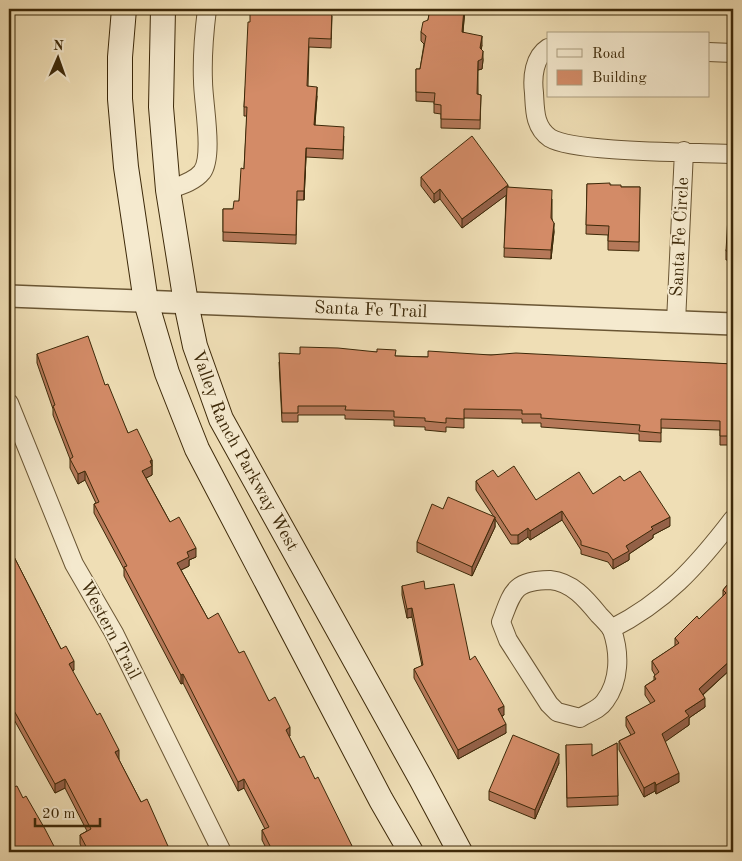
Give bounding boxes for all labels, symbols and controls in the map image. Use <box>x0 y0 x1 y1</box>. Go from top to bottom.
north arrow <box>32 32 82 82</box>
legend <box>547 32 710 98</box>
text: N <box>53 39 64 53</box>
text: Road <box>592 47 626 62</box>
text: Building <box>592 71 647 86</box>
street label: Santa Fe Circle <box>668 177 692 297</box>
street label: Santa Fe Trail <box>314 299 428 321</box>
street label: Valley Ranch Parkway West <box>188 348 302 554</box>
street label: Western Trail <box>76 578 144 683</box>
scale bar <box>35 796 100 828</box>
text: 20 m <box>42 807 76 822</box>

